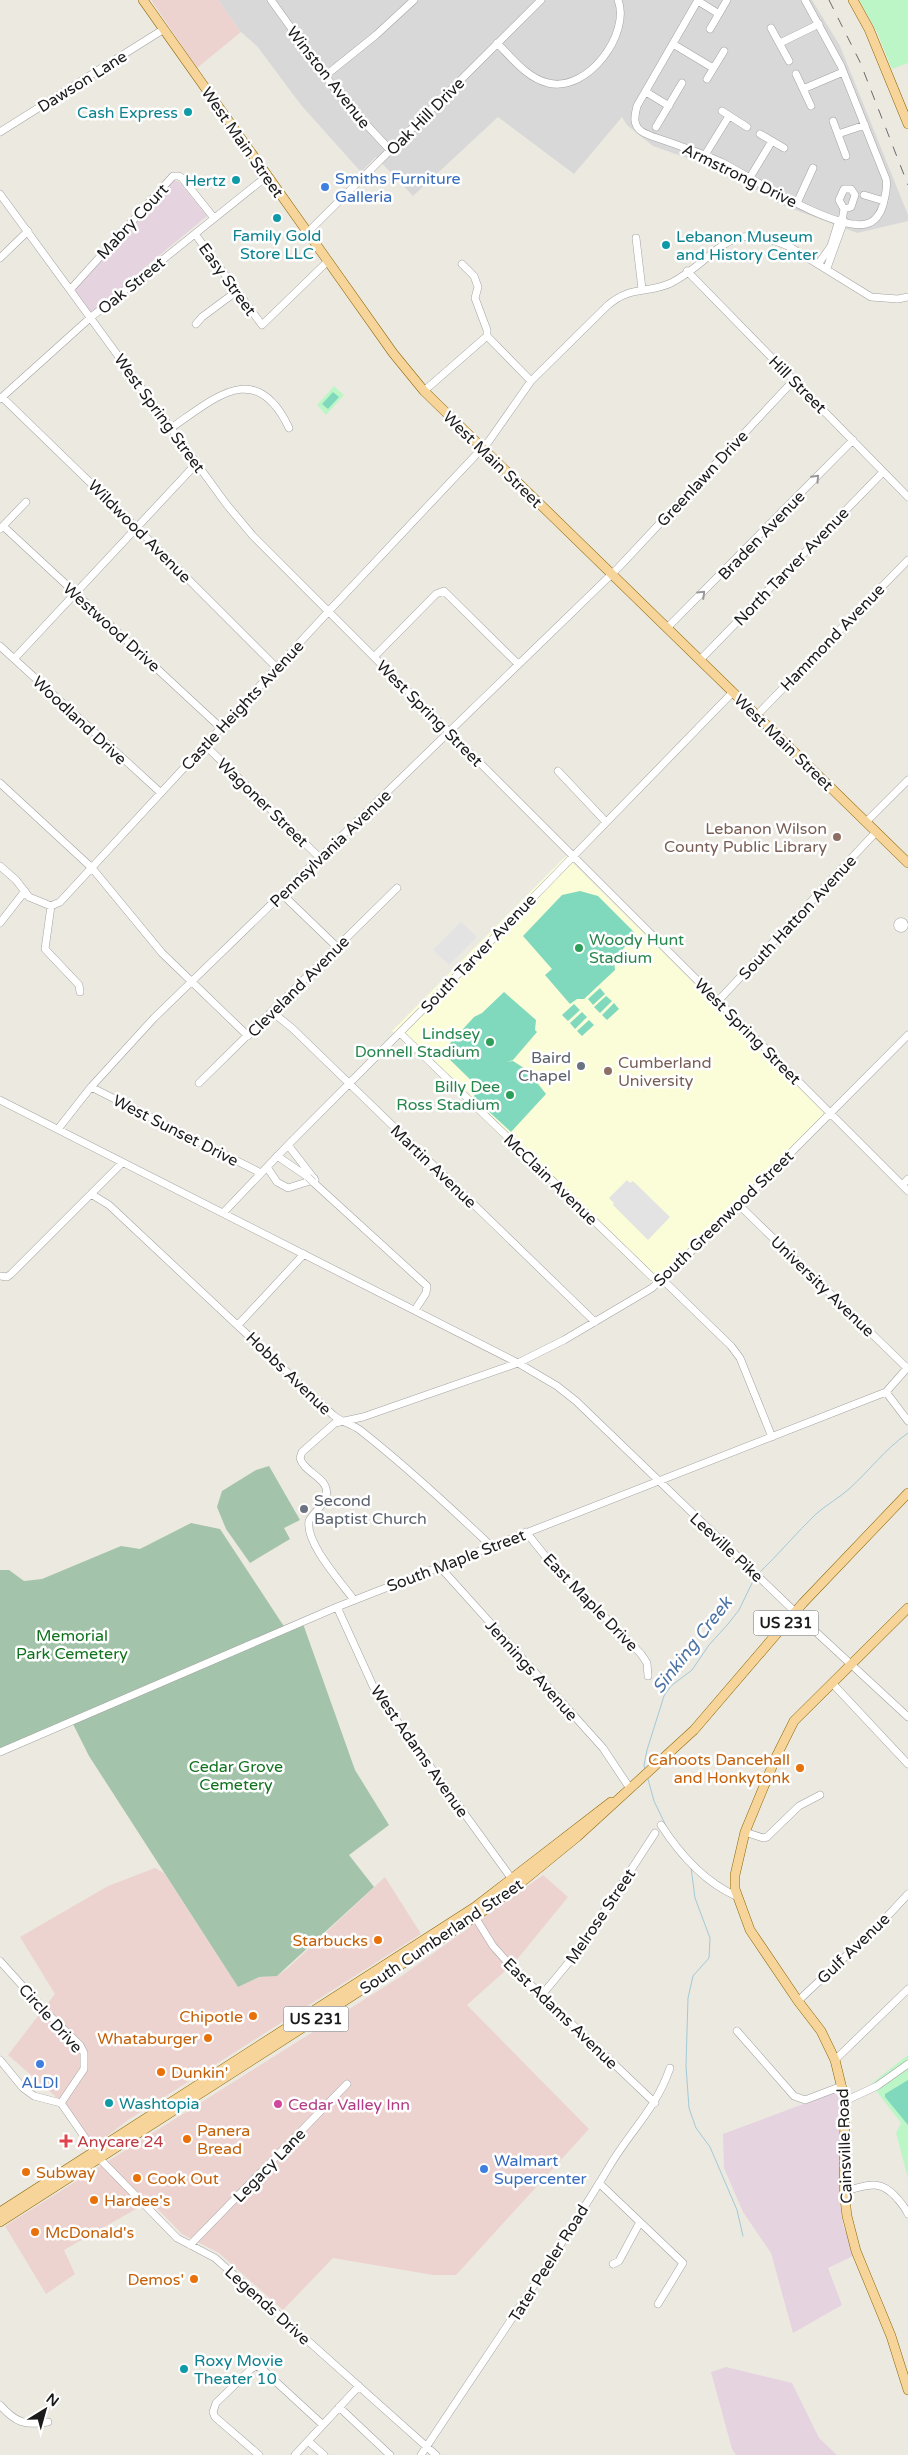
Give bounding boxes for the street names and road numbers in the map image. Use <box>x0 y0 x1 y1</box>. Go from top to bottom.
street label: Winston Avenue <box>282 22 374 133</box>
street label: Dawson Lane <box>34 46 131 117</box>
street label: Oak Hill Drive <box>383 74 469 160</box>
street label: West Main Street <box>197 83 288 202</box>
street label: Armstrong Drive <box>679 139 800 212</box>
street label: Mabry Court <box>93 180 173 264</box>
street label: Easy Street <box>194 239 260 320</box>
street label: Oak Street <box>94 253 169 319</box>
street label: West Spring Street <box>109 350 209 477</box>
street label: Hill Street <box>764 352 830 418</box>
street label: West Main Street <box>438 407 546 512</box>
street label: Greenlawn Drive <box>653 426 753 531</box>
street label: Wildwood Avenue <box>84 476 195 587</box>
street label: Braden Avenue <box>714 487 809 585</box>
street label: North Tarver Avenue <box>730 503 853 630</box>
street label: Westwood Drive <box>59 579 164 677</box>
street label: Hammond Avenue <box>776 580 889 696</box>
street label: Castle Heights Avenue <box>177 636 308 775</box>
street label: West Spring Street <box>372 656 487 771</box>
street label: Woodland Drive <box>28 672 131 769</box>
street label: West Main Street <box>729 690 837 795</box>
street label: Wagoner Street <box>212 754 312 851</box>
street label: Pennsylvania Avenue <box>266 786 395 912</box>
street label: South Hatton Avenue <box>735 851 861 984</box>
street label: South Tarver Avenue <box>417 890 541 1017</box>
street label: Cleveland Avenue <box>244 932 354 1042</box>
street label: West Spring Street <box>690 974 805 1089</box>
street label: West Sunset Drive <box>110 1091 242 1171</box>
street label: Martin Avenue <box>386 1121 480 1213</box>
street label: McClain Avenue <box>499 1130 601 1230</box>
street label: South Greenwood Street <box>649 1147 798 1291</box>
street label: University Avenue <box>766 1232 878 1341</box>
street label: Hobbs Avenue <box>241 1328 335 1419</box>
street label: Leeville Pike <box>685 1509 767 1587</box>
street label: South Maple Street <box>384 1525 528 1597</box>
street label: East Maple Drive <box>539 1550 642 1656</box>
road number: US 231 <box>754 1610 818 1636</box>
street label: Jennings Avenue <box>481 1616 582 1725</box>
street label: West Adams Avenue <box>366 1682 472 1822</box>
street label: Melrose Street <box>562 1865 640 1968</box>
street label: South Cumberland Street <box>356 1875 527 1999</box>
street label: Gulf Avenue <box>813 1909 894 1988</box>
street label: East Adams Avenue <box>499 1954 622 2074</box>
street label: Circle Drive <box>14 1980 87 2057</box>
road number: US 231 <box>284 2006 348 2032</box>
street label: Cainsville Road <box>833 2088 857 2204</box>
street label: Legacy Lane <box>229 2124 310 2207</box>
street label: Tater Peeler Road <box>505 2201 593 2326</box>
street label: Legends Drive <box>220 2262 314 2349</box>

